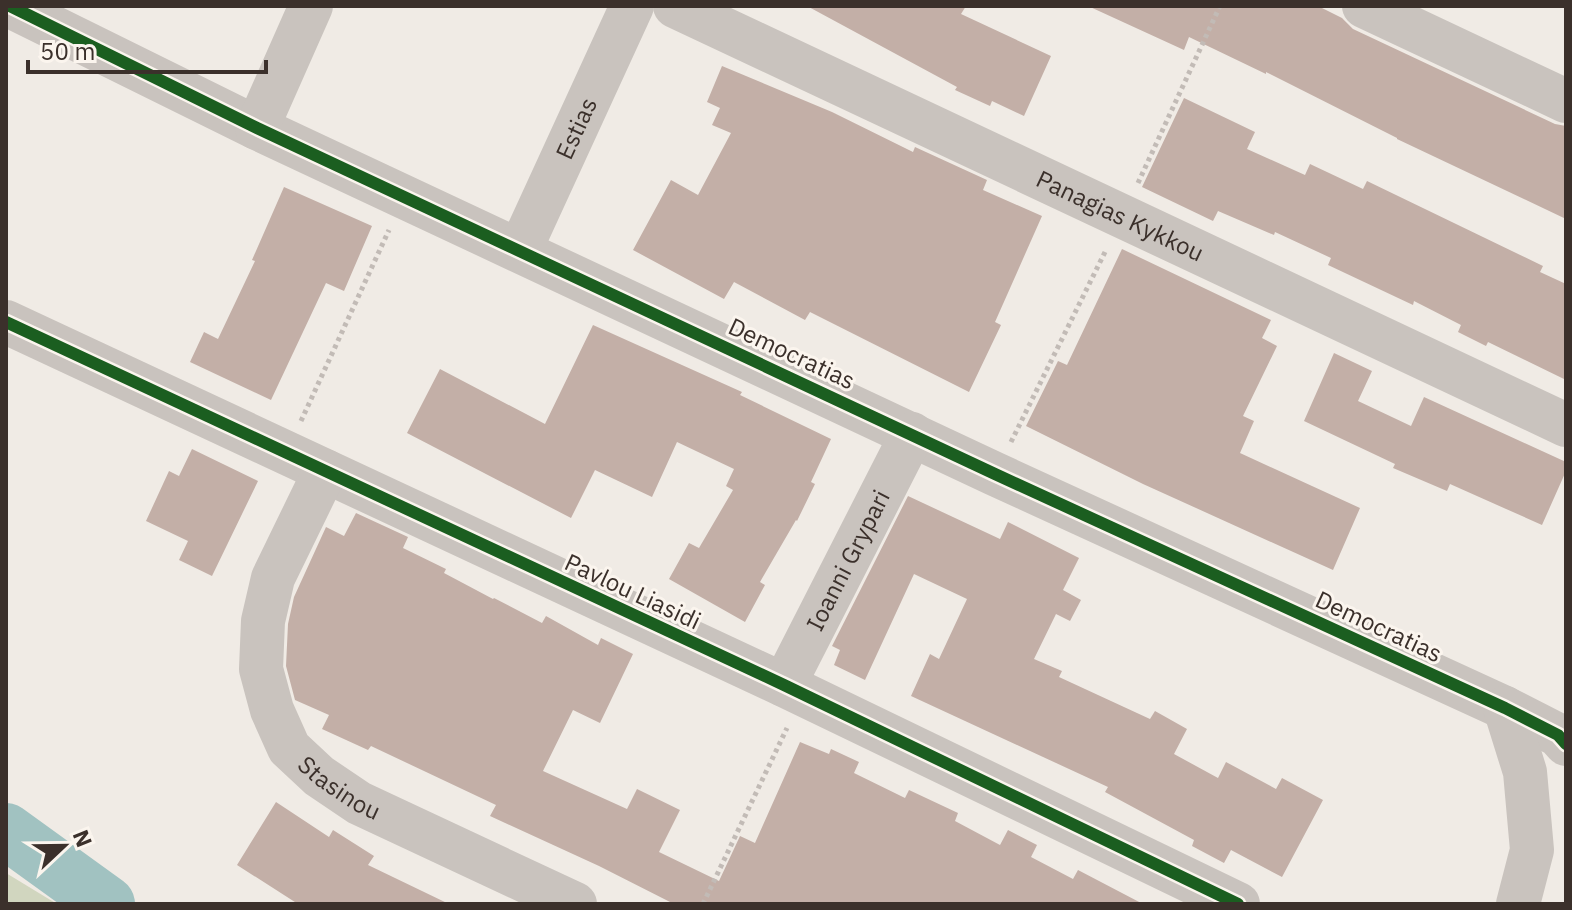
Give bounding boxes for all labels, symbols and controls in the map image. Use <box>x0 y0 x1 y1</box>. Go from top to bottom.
scale bar <box>28 24 266 74</box>
text: 50 m <box>40 35 95 67</box>
street label: Estias <box>548 92 604 164</box>
street label: Panagias Kykkou <box>1031 162 1209 268</box>
street label: Democratias <box>724 310 860 396</box>
street label: Ioanni Grypari <box>798 484 897 636</box>
street label: Pavlou Liasidi <box>560 546 706 636</box>
street label: Democratias <box>1311 583 1447 669</box>
street label: Stasinou <box>291 749 386 827</box>
north arrow <box>24 806 104 886</box>
text: N <box>67 826 99 851</box>

